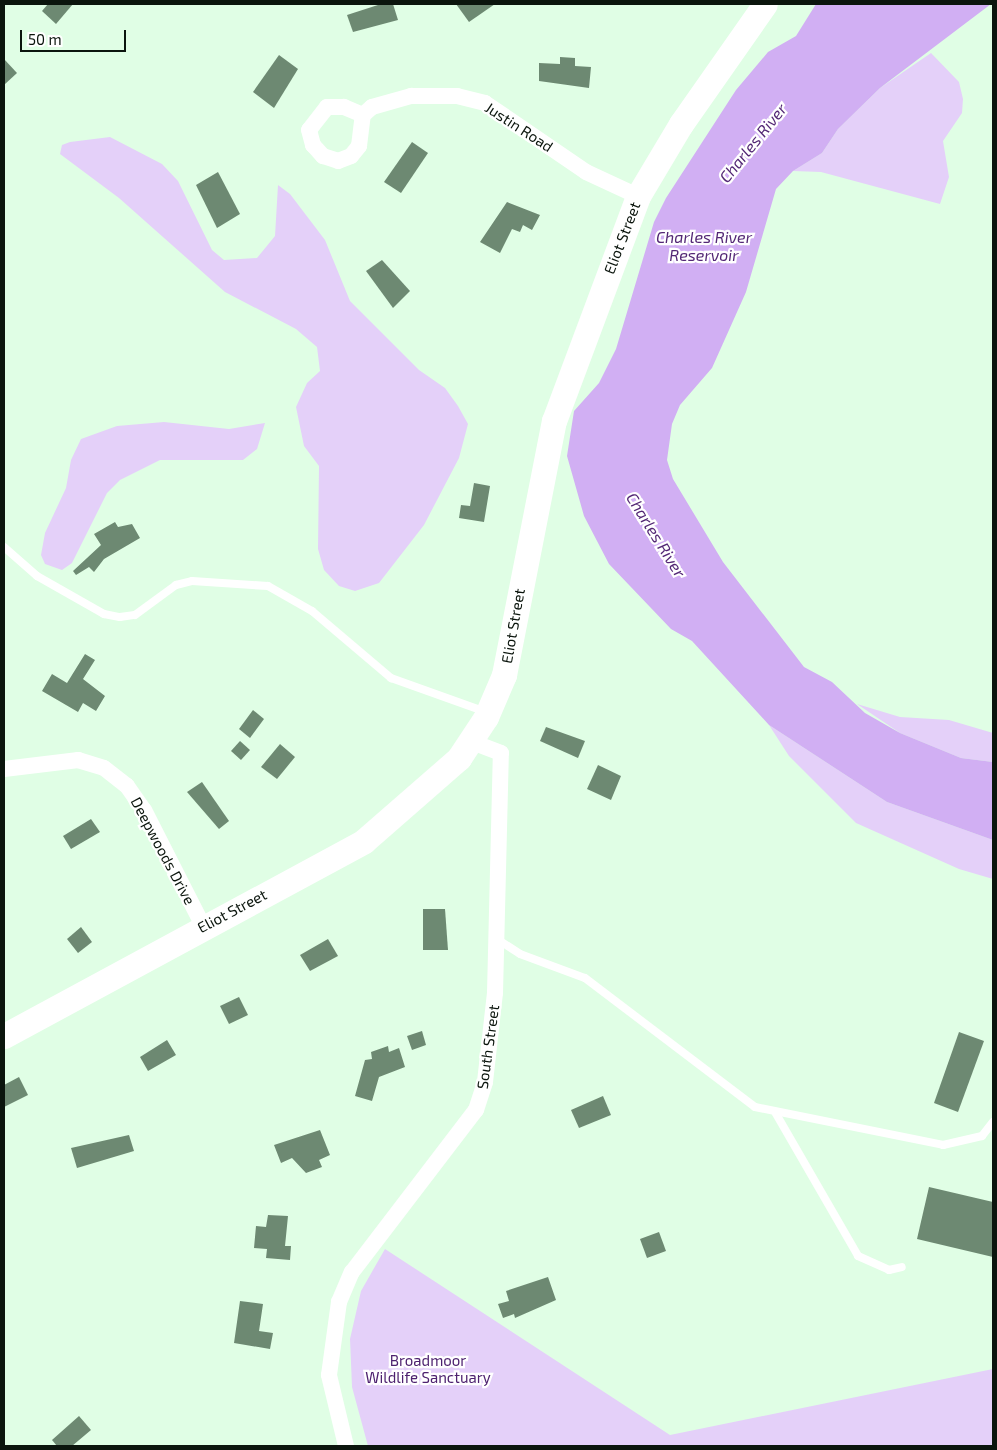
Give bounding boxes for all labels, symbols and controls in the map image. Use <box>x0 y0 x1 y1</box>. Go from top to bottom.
scale bar <box>22 20 129 52</box>
text: 50 m <box>28 30 62 48</box>
street label: Justin Road <box>482 98 556 156</box>
water label: Charles River <box>715 100 791 186</box>
street label: Eliot Street <box>600 199 644 277</box>
water label: Charles River Reservoir <box>656 227 752 265</box>
water label: Charles River <box>622 489 690 581</box>
street label: Eliot Street <box>498 587 528 665</box>
street label: Deepwoods Drive <box>127 794 199 908</box>
street label: Eliot Street <box>194 885 270 937</box>
street label: South Street <box>473 1004 503 1090</box>
park label: Broadmoor Wildlife Sanctuary <box>365 1351 491 1386</box>

